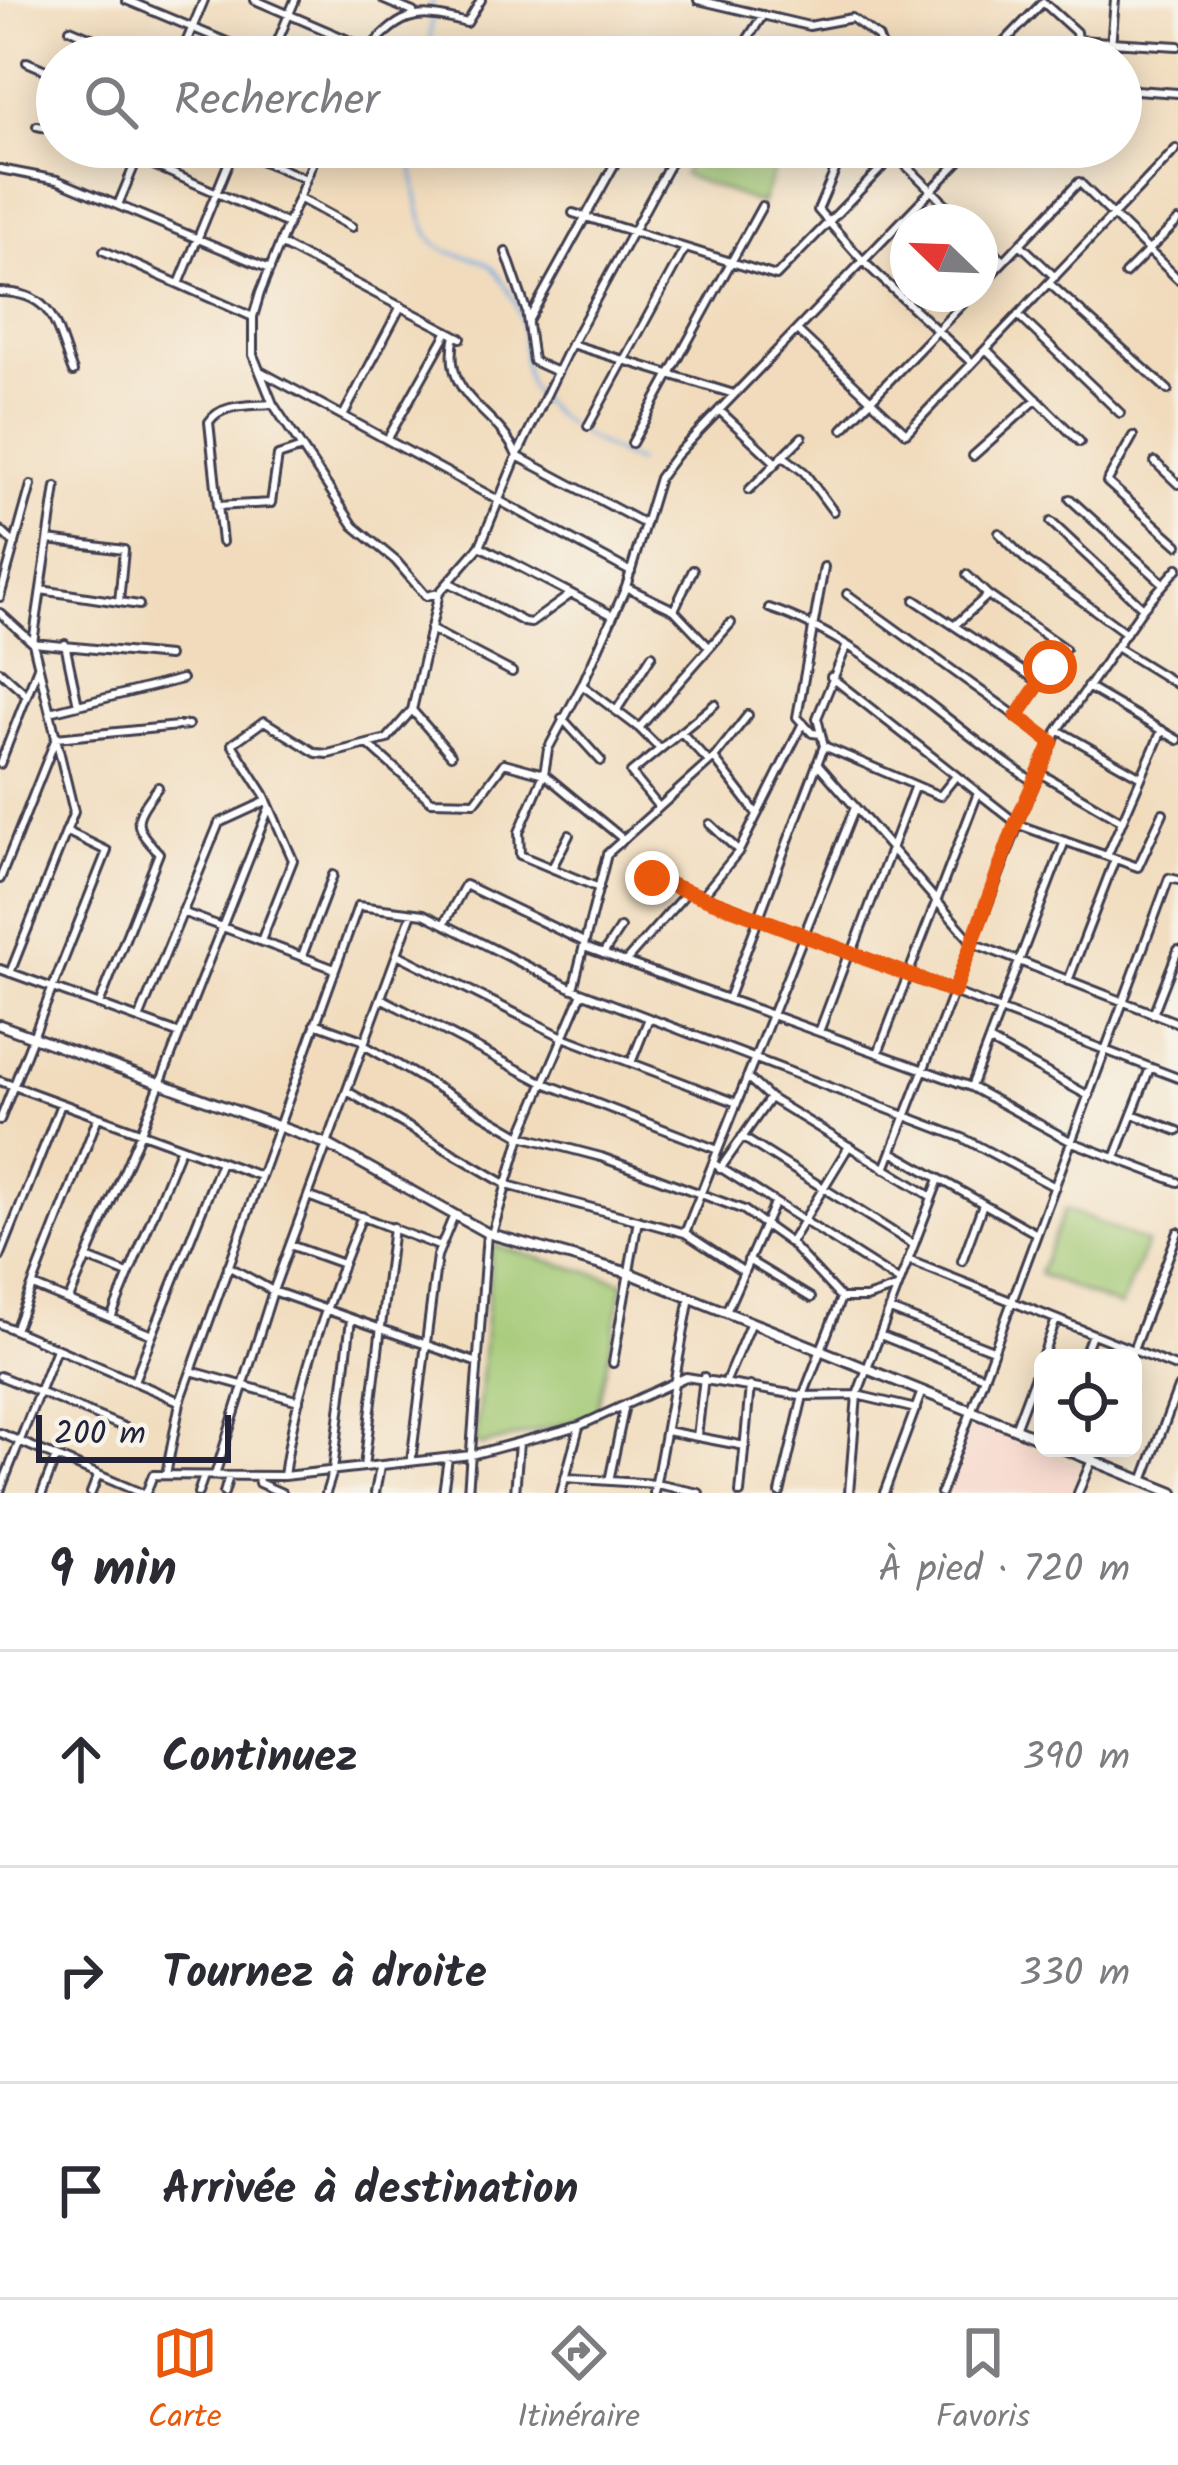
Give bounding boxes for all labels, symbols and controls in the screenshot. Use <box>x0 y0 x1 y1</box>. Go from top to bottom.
search box <box>36 36 1142 168</box>
text: Rechercher <box>174 66 379 138</box>
icon: search <box>78 69 144 135</box>
north arrow <box>890 204 998 312</box>
route start <box>1023 640 1077 694</box>
route end <box>625 851 679 905</box>
map controls <box>1034 1349 1142 1457</box>
button: locate <box>1034 1349 1142 1457</box>
scale bar <box>36 1409 231 1462</box>
text: 200 m <box>54 1409 146 1462</box>
text: 9 min <box>48 1531 177 1612</box>
text: À pied · 720 m <box>878 1540 1130 1602</box>
text: Continuez <box>162 1723 358 1795</box>
icon: ahead <box>48 1726 114 1792</box>
text: 390 m <box>1023 1728 1130 1790</box>
text: Tournez à droite <box>162 1939 487 2011</box>
icon: right <box>48 1942 114 2008</box>
text: 330 m <box>1019 1944 1130 2006</box>
text: Arrivée à destination <box>162 2155 579 2227</box>
icon: arrive <box>48 2158 114 2224</box>
tab: Carte <box>148 2320 222 2445</box>
tab: Itinéraire <box>517 2320 640 2445</box>
tab: Favoris <box>936 2320 1030 2445</box>

